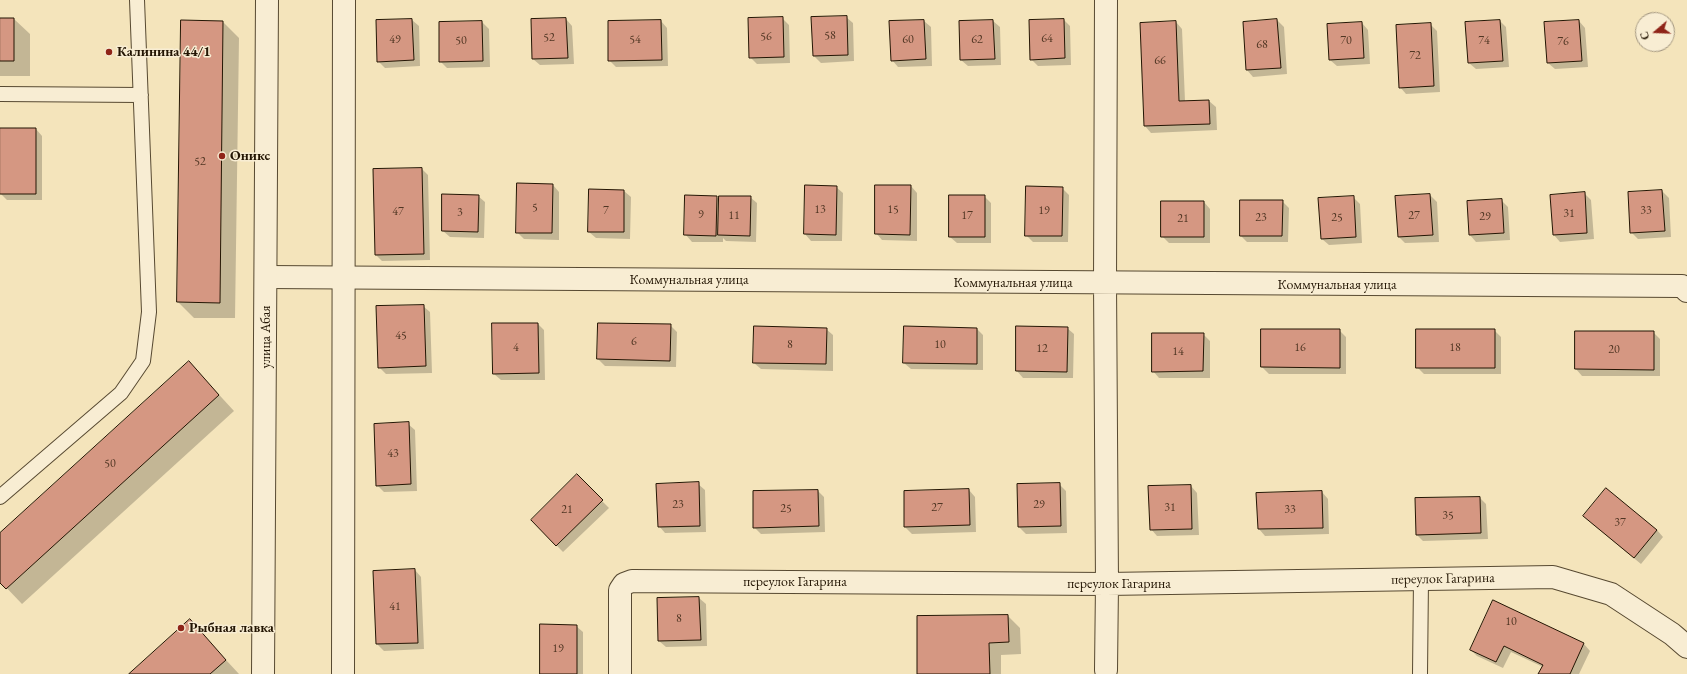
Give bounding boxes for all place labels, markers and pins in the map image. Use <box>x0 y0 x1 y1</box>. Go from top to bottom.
place label: Калинина 44/1 <box>117 44 211 60</box>
marker: Калинина 44/1 <box>104 47 114 57</box>
place label: Оникс <box>230 148 270 164</box>
marker: Оникс <box>217 151 227 161</box>
place label: Рыбная лавка <box>189 620 274 636</box>
marker: Рыбная лавка <box>176 623 186 633</box>

